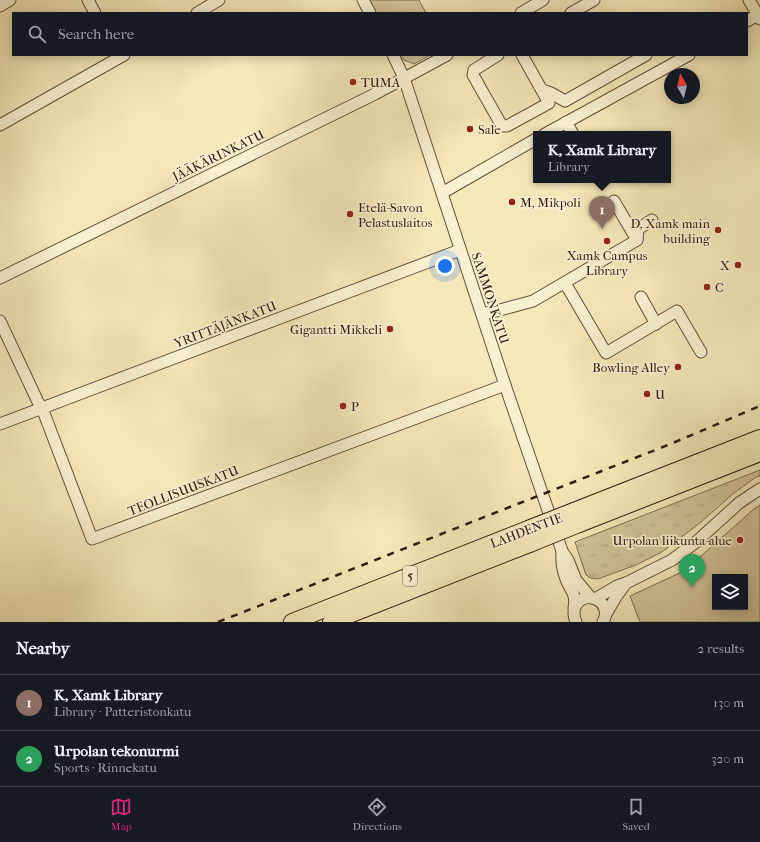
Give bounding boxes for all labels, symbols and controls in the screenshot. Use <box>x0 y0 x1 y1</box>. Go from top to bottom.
search box <box>12 12 748 56</box>
icon: search <box>26 23 48 45</box>
text: Search here <box>58 25 134 43</box>
north arrow <box>664 68 700 104</box>
place label: TUMA <box>361 75 401 90</box>
marker: TUMA <box>348 77 358 87</box>
place label: Sale <box>478 122 501 137</box>
marker: Sale <box>465 124 475 134</box>
street label: JÄÄKÄRINKATU <box>169 127 267 185</box>
popup <box>533 131 671 183</box>
text: K, Xamk Library <box>548 141 656 159</box>
text: Library <box>548 159 590 174</box>
place label: M, Mikpoli <box>520 195 581 210</box>
pin: 1 <box>589 196 615 229</box>
marker: M, Mikpoli <box>507 197 517 207</box>
place label: Etelä-Savon Pelastuslaitos <box>358 200 433 230</box>
marker: Etelä-Savon Pelastuslaitos <box>345 209 355 219</box>
place label: D, Xamk main building <box>630 216 711 246</box>
marker: D, Xamk main building <box>713 225 723 235</box>
marker: Xamk Campus Library <box>602 236 612 246</box>
place label: Xamk Campus Library <box>566 248 648 278</box>
street label: SAMMONKATU <box>469 251 512 346</box>
your location <box>435 256 455 276</box>
place label: X <box>720 258 730 273</box>
marker: X <box>733 260 743 270</box>
place label: C <box>715 280 724 295</box>
marker: C <box>702 282 712 292</box>
street label: YRITTÄJÄNKATU <box>171 298 278 351</box>
place label: Gigantti Mikkeli <box>290 322 382 337</box>
marker: Gigantti Mikkeli <box>385 324 395 334</box>
place label: Bowling Alley <box>592 360 671 375</box>
marker: Bowling Alley <box>673 362 683 372</box>
place label: U <box>655 387 665 402</box>
marker: U <box>642 389 652 399</box>
place label: P <box>351 399 359 414</box>
marker: P <box>338 401 348 411</box>
street label: TEOLLISUUSKATU <box>126 462 241 519</box>
street label: LAHDENTIE <box>488 510 564 551</box>
place label: Urpolan liikunta-alue <box>612 533 733 548</box>
marker: Urpolan liikunta-alue <box>735 535 745 545</box>
pin: 2 <box>679 554 705 587</box>
road number: 5 <box>403 566 417 586</box>
map controls <box>712 574 748 610</box>
button: layers <box>712 574 748 610</box>
text: Nearby <box>16 638 70 658</box>
text: 2 results <box>698 641 744 656</box>
text: K, Xamk Library <box>54 686 162 704</box>
text: 1 <box>27 695 31 710</box>
text: 130 m <box>713 695 744 710</box>
text: Library · Patteristonkatu <box>54 704 191 719</box>
text: Urpolan tekonurmi <box>54 742 179 760</box>
text: 2 <box>26 751 32 766</box>
text: 320 m <box>711 751 744 766</box>
text: Sports · Rinnekatu <box>54 760 157 775</box>
tab: Map <box>110 796 132 833</box>
tab: Directions <box>353 796 402 833</box>
tab: Saved <box>622 796 650 833</box>

